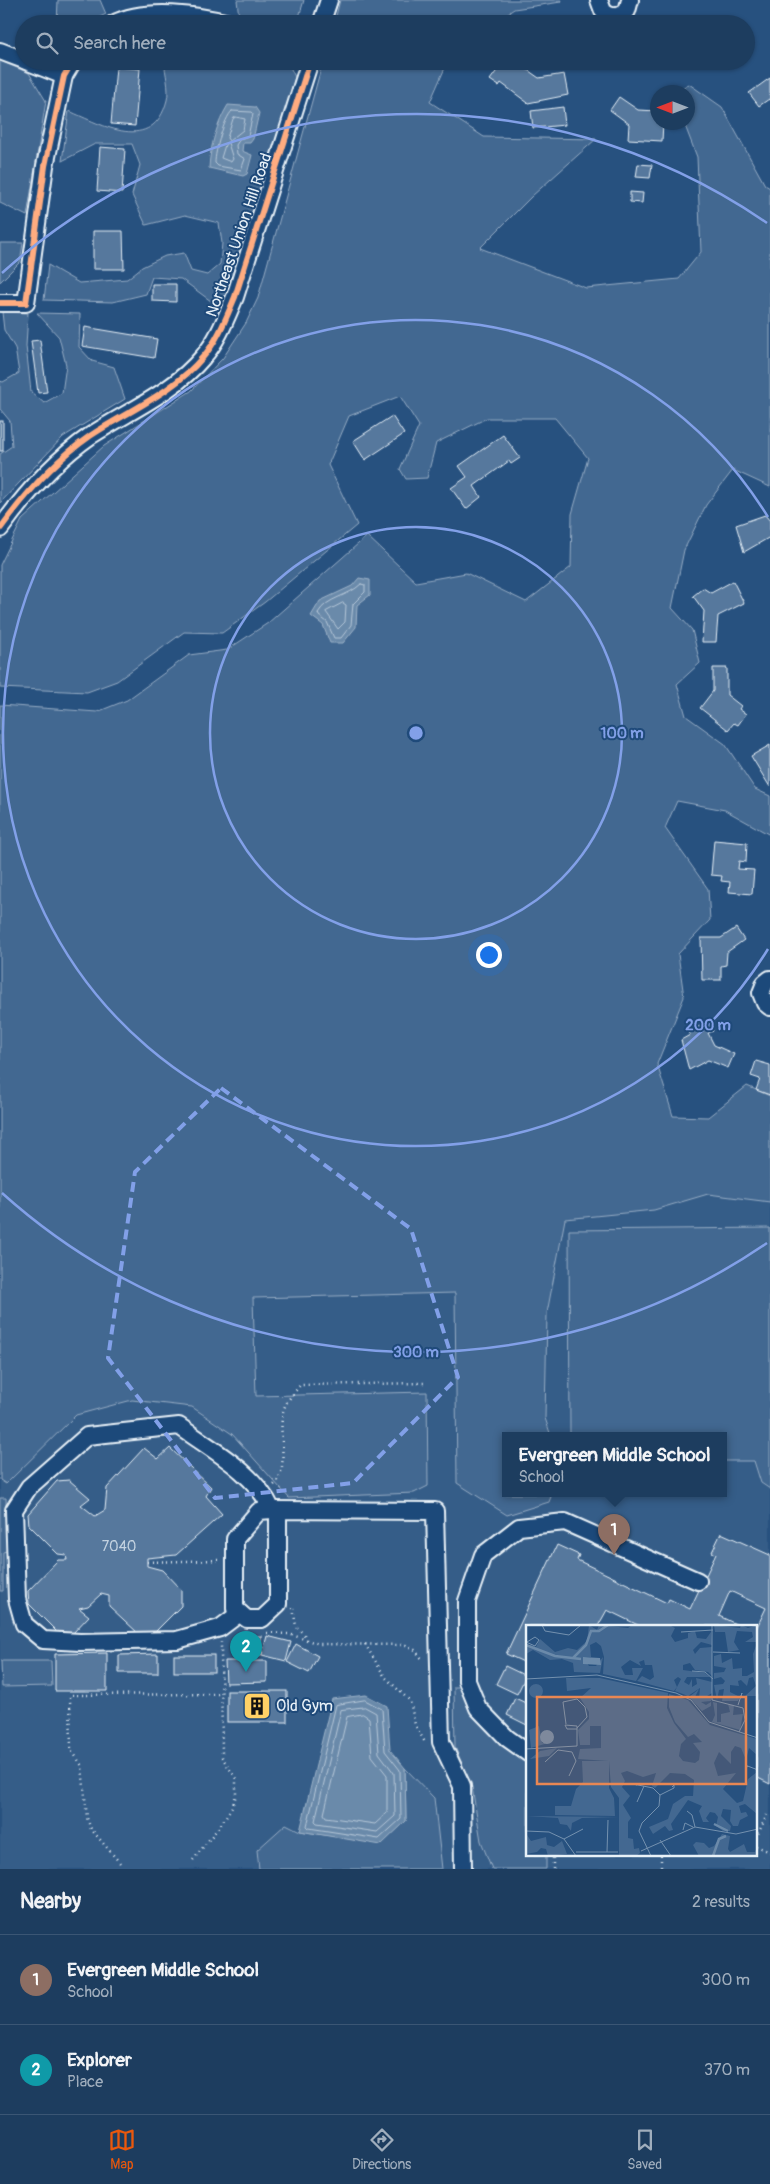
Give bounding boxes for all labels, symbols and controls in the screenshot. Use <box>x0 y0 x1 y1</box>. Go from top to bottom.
search box <box>15 15 755 70</box>
icon: search <box>33 29 61 57</box>
text: Search here <box>73 31 166 55</box>
north arrow <box>650 85 695 130</box>
street label: Northeast Union Hill Road <box>202 150 276 320</box>
centre of rings <box>407 724 425 742</box>
text: 100 m <box>601 724 643 743</box>
your location <box>476 942 502 968</box>
text: 200 m <box>685 1016 731 1035</box>
text: 300 m <box>393 1343 439 1362</box>
popup <box>502 1432 727 1497</box>
text: Evergreen Middle School <box>518 1443 711 1467</box>
text: School <box>518 1467 564 1487</box>
pin: 1 <box>598 1514 630 1555</box>
house number: 7040 <box>102 1538 136 1555</box>
inset map <box>526 1625 758 1856</box>
pin: 2 <box>230 1631 262 1672</box>
building icon: Old Gym <box>242 1691 272 1721</box>
place label: Old Gym <box>276 1696 333 1716</box>
text: Nearby <box>20 1888 81 1915</box>
text: 2 results <box>692 1892 750 1912</box>
text: Evergreen Middle School <box>67 1958 259 1982</box>
text: 1 <box>33 1970 39 1990</box>
text: 300 m <box>702 1970 750 1990</box>
text: School <box>67 1982 113 2002</box>
text: Explorer <box>67 2048 132 2072</box>
text: 2 <box>32 2060 40 2080</box>
text: 370 m <box>704 2060 750 2080</box>
text: Place <box>67 2072 103 2092</box>
tab: Map <box>108 2126 136 2173</box>
tab: Directions <box>352 2126 411 2173</box>
tab: Saved <box>627 2126 662 2173</box>

